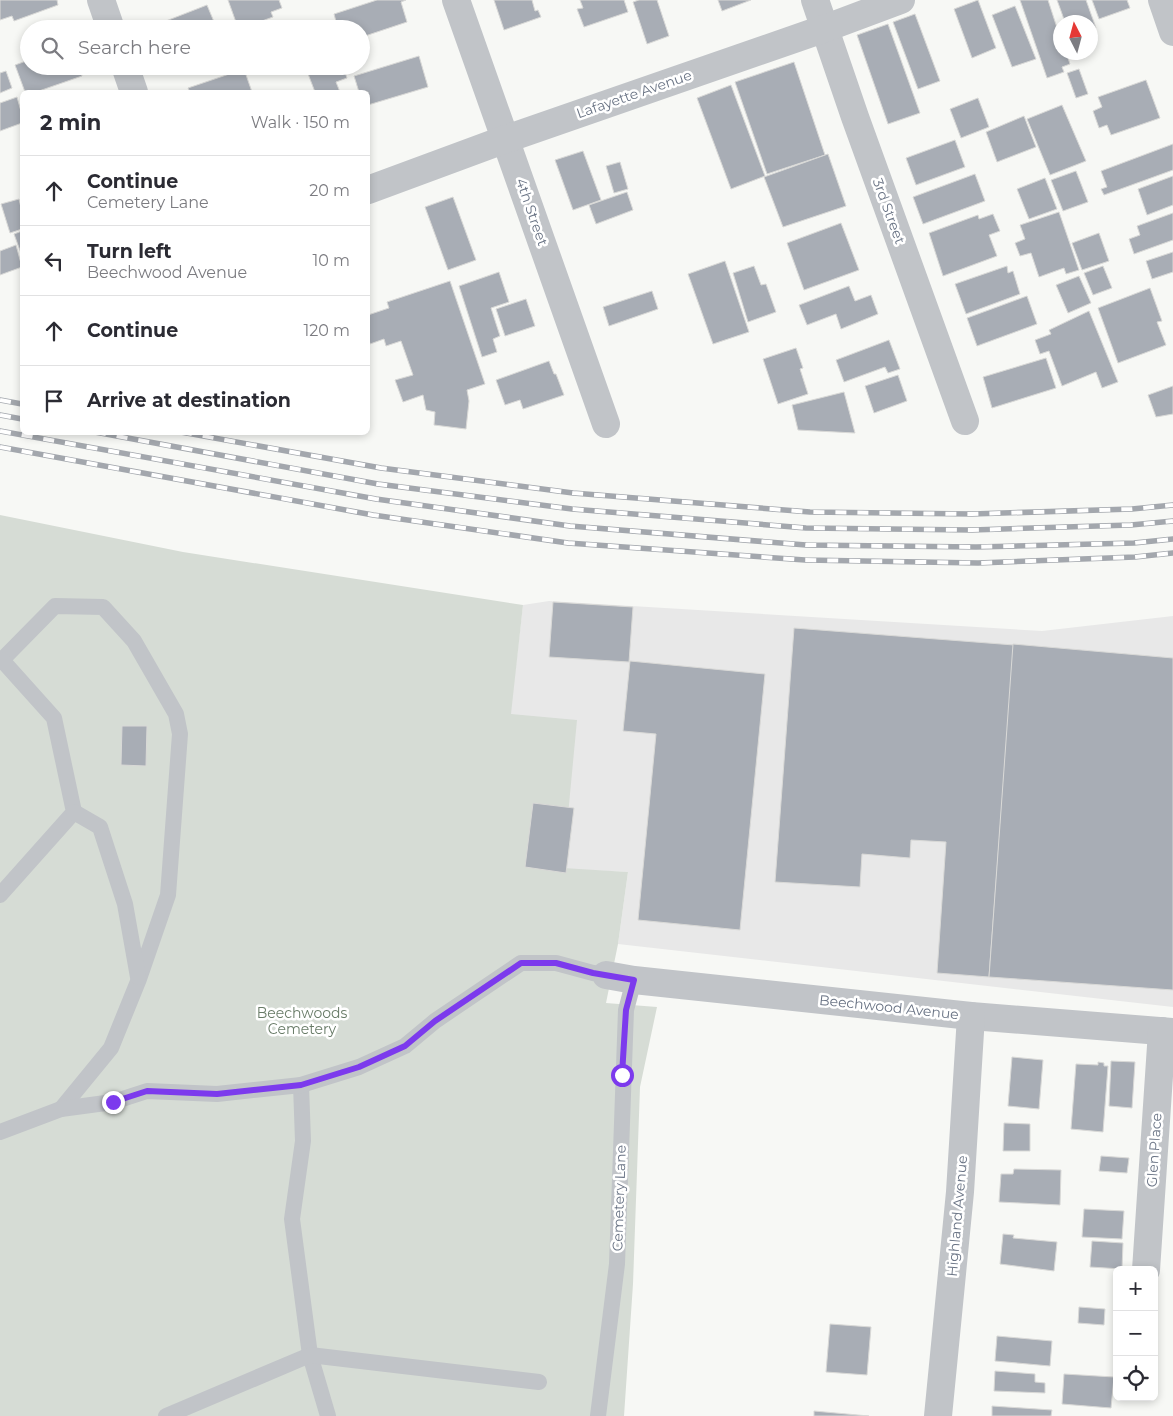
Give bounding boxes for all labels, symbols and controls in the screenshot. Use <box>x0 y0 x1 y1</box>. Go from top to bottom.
north arrow <box>1053 15 1098 60</box>
search box <box>20 20 370 75</box>
icon: search <box>38 34 66 62</box>
text: Search here <box>78 36 191 59</box>
street label: Lafayette Avenue <box>574 66 694 122</box>
text: 2 min <box>40 110 101 135</box>
text: Walk · 150 m <box>251 113 350 132</box>
text: Continue <box>87 170 178 193</box>
street label: 4th Street <box>512 176 552 249</box>
street label: 3rd Street <box>869 176 909 247</box>
icon: ahead <box>40 177 68 205</box>
text: 20 m <box>309 181 350 200</box>
text: Cemetery Lane <box>87 193 209 212</box>
text: Turn left <box>87 240 172 263</box>
icon: left <box>40 247 68 275</box>
text: 10 m <box>312 251 350 270</box>
text: Beechwood Avenue <box>87 263 247 282</box>
icon: ahead <box>40 317 68 345</box>
text: Continue <box>87 319 178 342</box>
text: 120 m <box>303 321 350 340</box>
icon: arrive <box>40 387 68 415</box>
text: Arrive at destination <box>87 389 291 412</box>
street label: Beechwood Avenue <box>818 991 960 1023</box>
park label: Beechwoods Cemetery <box>257 1004 347 1038</box>
route start <box>611 1064 634 1087</box>
route end <box>102 1091 125 1114</box>
street label: Glen Place <box>1142 1112 1166 1188</box>
street label: Cemetery Lane <box>608 1144 630 1252</box>
street label: Highland Avenue <box>943 1155 971 1277</box>
map controls <box>1113 1266 1158 1401</box>
button: + <box>1113 1266 1158 1311</box>
button: − <box>1113 1311 1158 1356</box>
button: locate <box>1113 1356 1158 1401</box>

